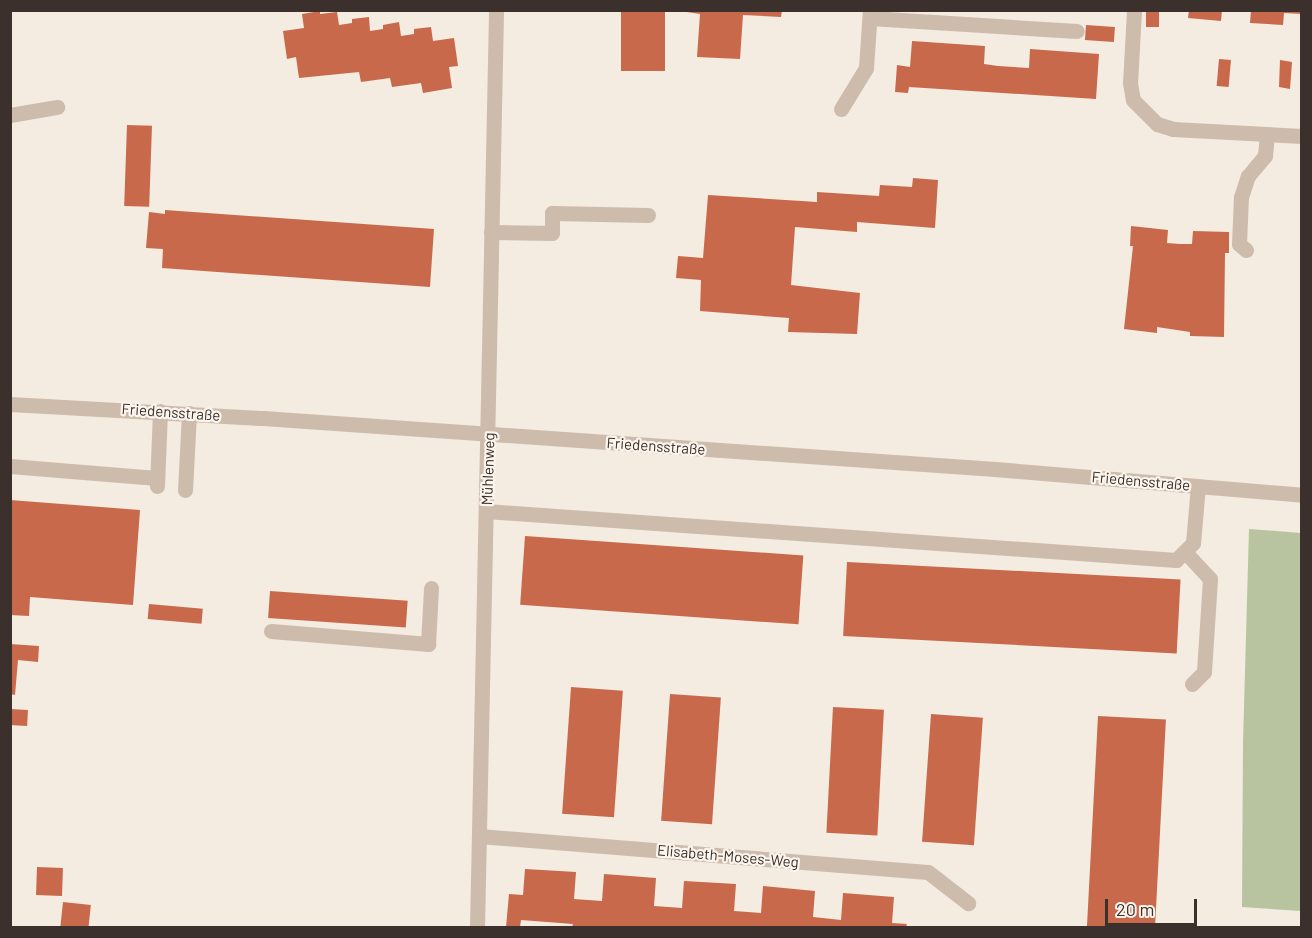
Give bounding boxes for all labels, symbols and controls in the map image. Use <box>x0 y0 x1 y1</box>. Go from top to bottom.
street label: Friedensstraße <box>121 400 221 424</box>
street label: Mühlenweg <box>478 432 498 506</box>
street label: Friedensstraße <box>606 434 706 458</box>
street label: Friedensstraße <box>1091 468 1191 494</box>
street label: Elisabeth-Moses-Weg <box>656 841 800 871</box>
scale bar <box>1108 887 1200 925</box>
text: 20 m <box>1116 898 1154 920</box>

